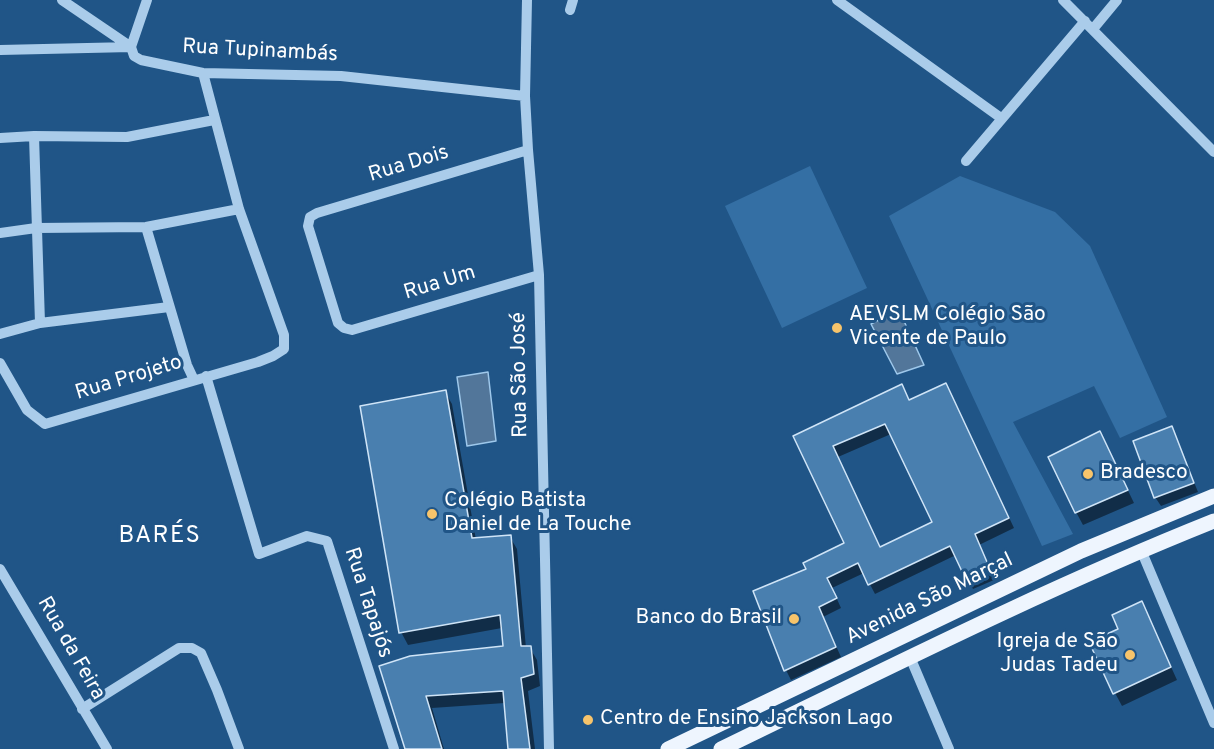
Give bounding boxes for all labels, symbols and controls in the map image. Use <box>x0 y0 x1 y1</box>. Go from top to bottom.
street label: Rua Tupinambás <box>181 35 339 69</box>
street label: Rua Dois <box>366 141 452 189</box>
street label: Rua Um <box>401 261 479 307</box>
place label: AEVSLM Colégio São Vicente de Paulo <box>849 303 1046 353</box>
street label: Rua São José <box>507 312 535 438</box>
marker: AEVSLM Colégio São Vicente de Paulo <box>830 321 844 335</box>
street label: Rua Projeto <box>73 351 185 407</box>
place label: Bradesco <box>1100 461 1188 487</box>
marker: Bradesco <box>1081 467 1095 481</box>
place label: Colégio Batista Daniel de La Touche <box>444 489 632 539</box>
marker: Colégio Batista Daniel de La Touche <box>425 507 439 521</box>
district label: BARÉS <box>119 523 201 551</box>
street label: Rua Tapajós <box>337 545 397 661</box>
street label: Avenida São Marçal <box>842 549 1018 651</box>
street label: Rua da Feira <box>30 593 110 705</box>
place label: Banco do Brasil <box>636 606 782 632</box>
marker: Banco do Brasil <box>787 612 801 626</box>
place label: Igreja de São Judas Tadeu <box>996 630 1118 680</box>
marker: Igreja de São Judas Tadeu <box>1123 648 1137 662</box>
place label: Centro de Ensino Jackson Lago <box>600 707 893 733</box>
marker: Centro de Ensino Jackson Lago <box>581 713 595 727</box>

